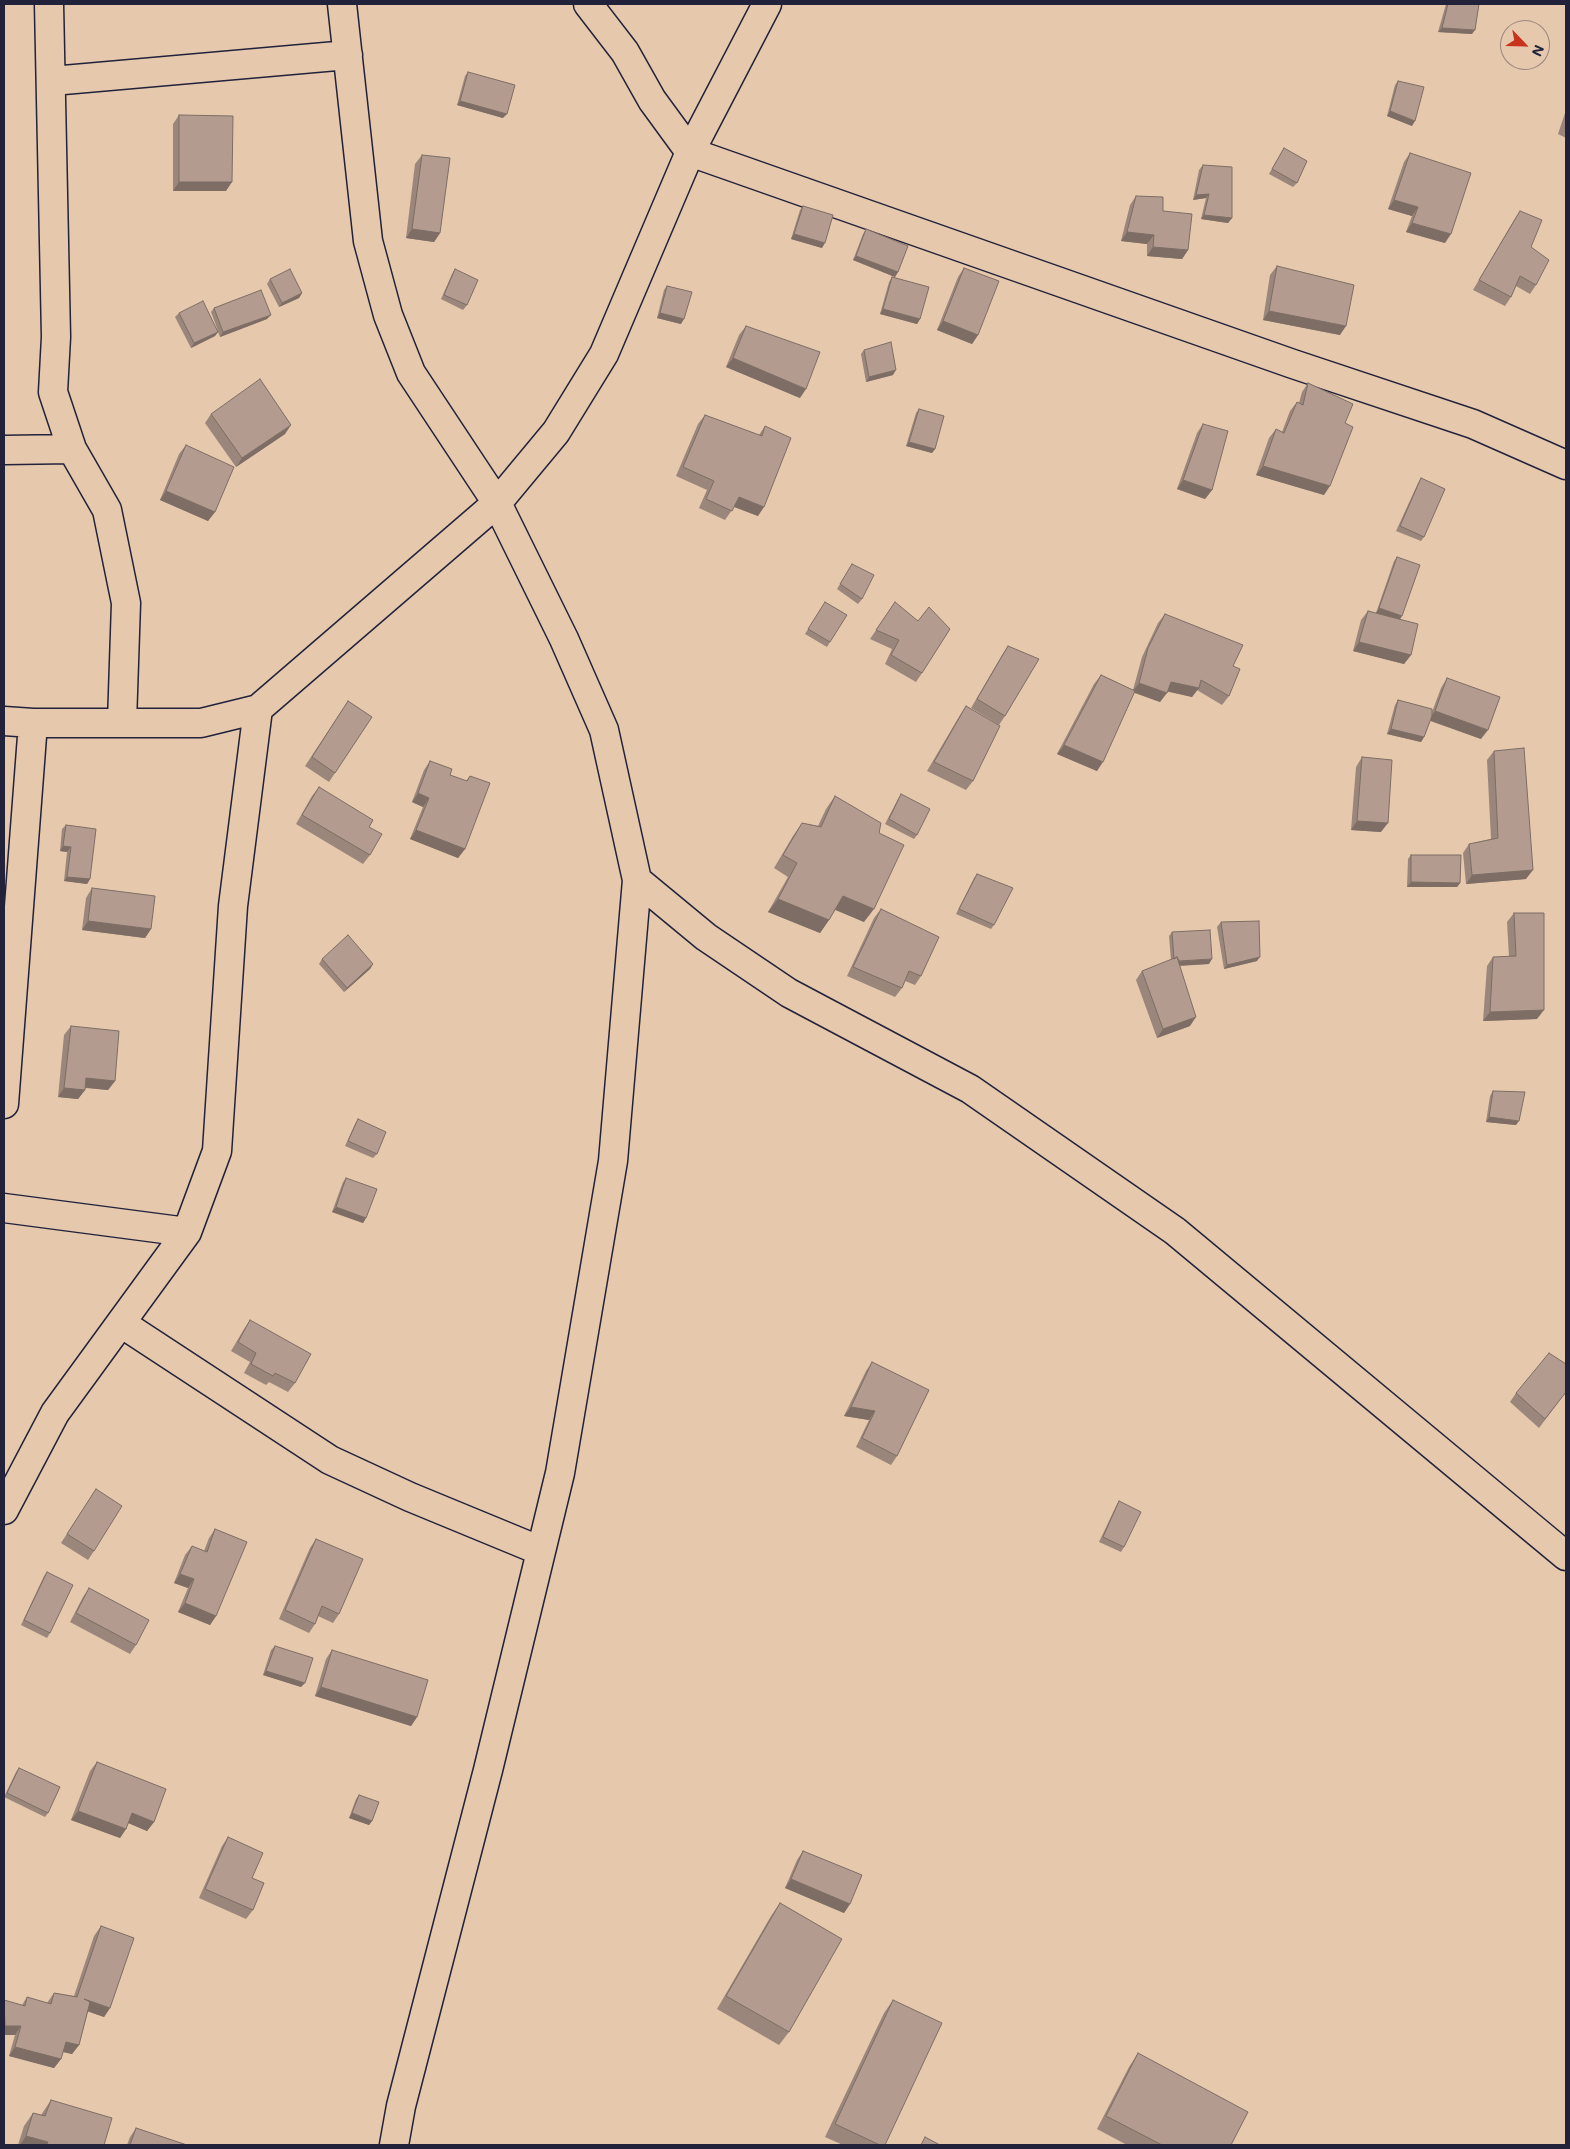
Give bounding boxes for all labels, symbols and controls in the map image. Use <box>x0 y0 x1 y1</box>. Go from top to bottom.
north arrow <box>1500 20 1550 70</box>
text: N <box>1527 42 1549 60</box>

